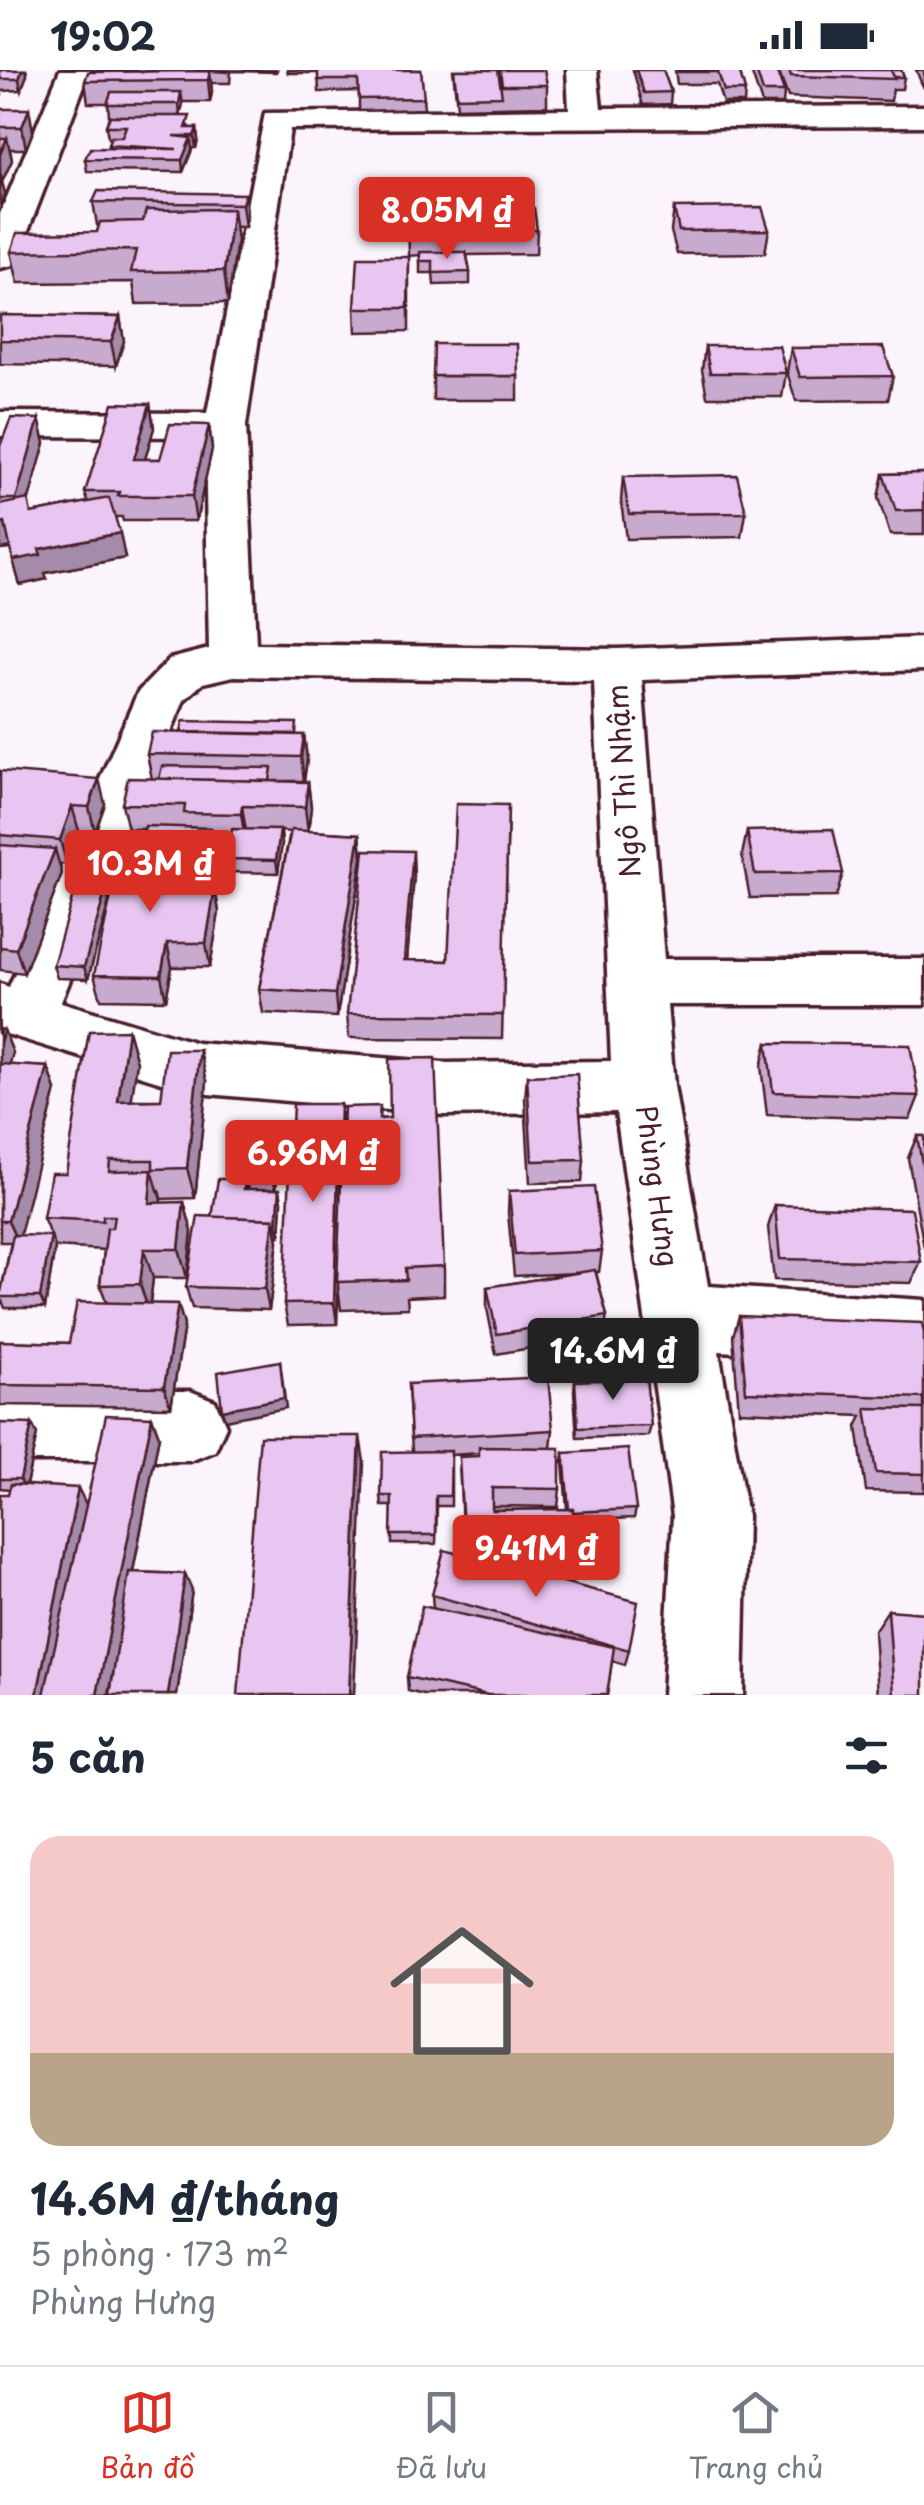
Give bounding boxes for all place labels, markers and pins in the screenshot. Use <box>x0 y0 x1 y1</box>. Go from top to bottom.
pin: 8.05M ₫ <box>355 177 539 262</box>
pin: 10.3M ₫ <box>58 830 242 915</box>
pin: 6.96M ₫ <box>221 1120 405 1205</box>
pin: 14.6M ₫ <box>521 1318 705 1403</box>
pin: 9.41M ₫ <box>444 1515 628 1600</box>

